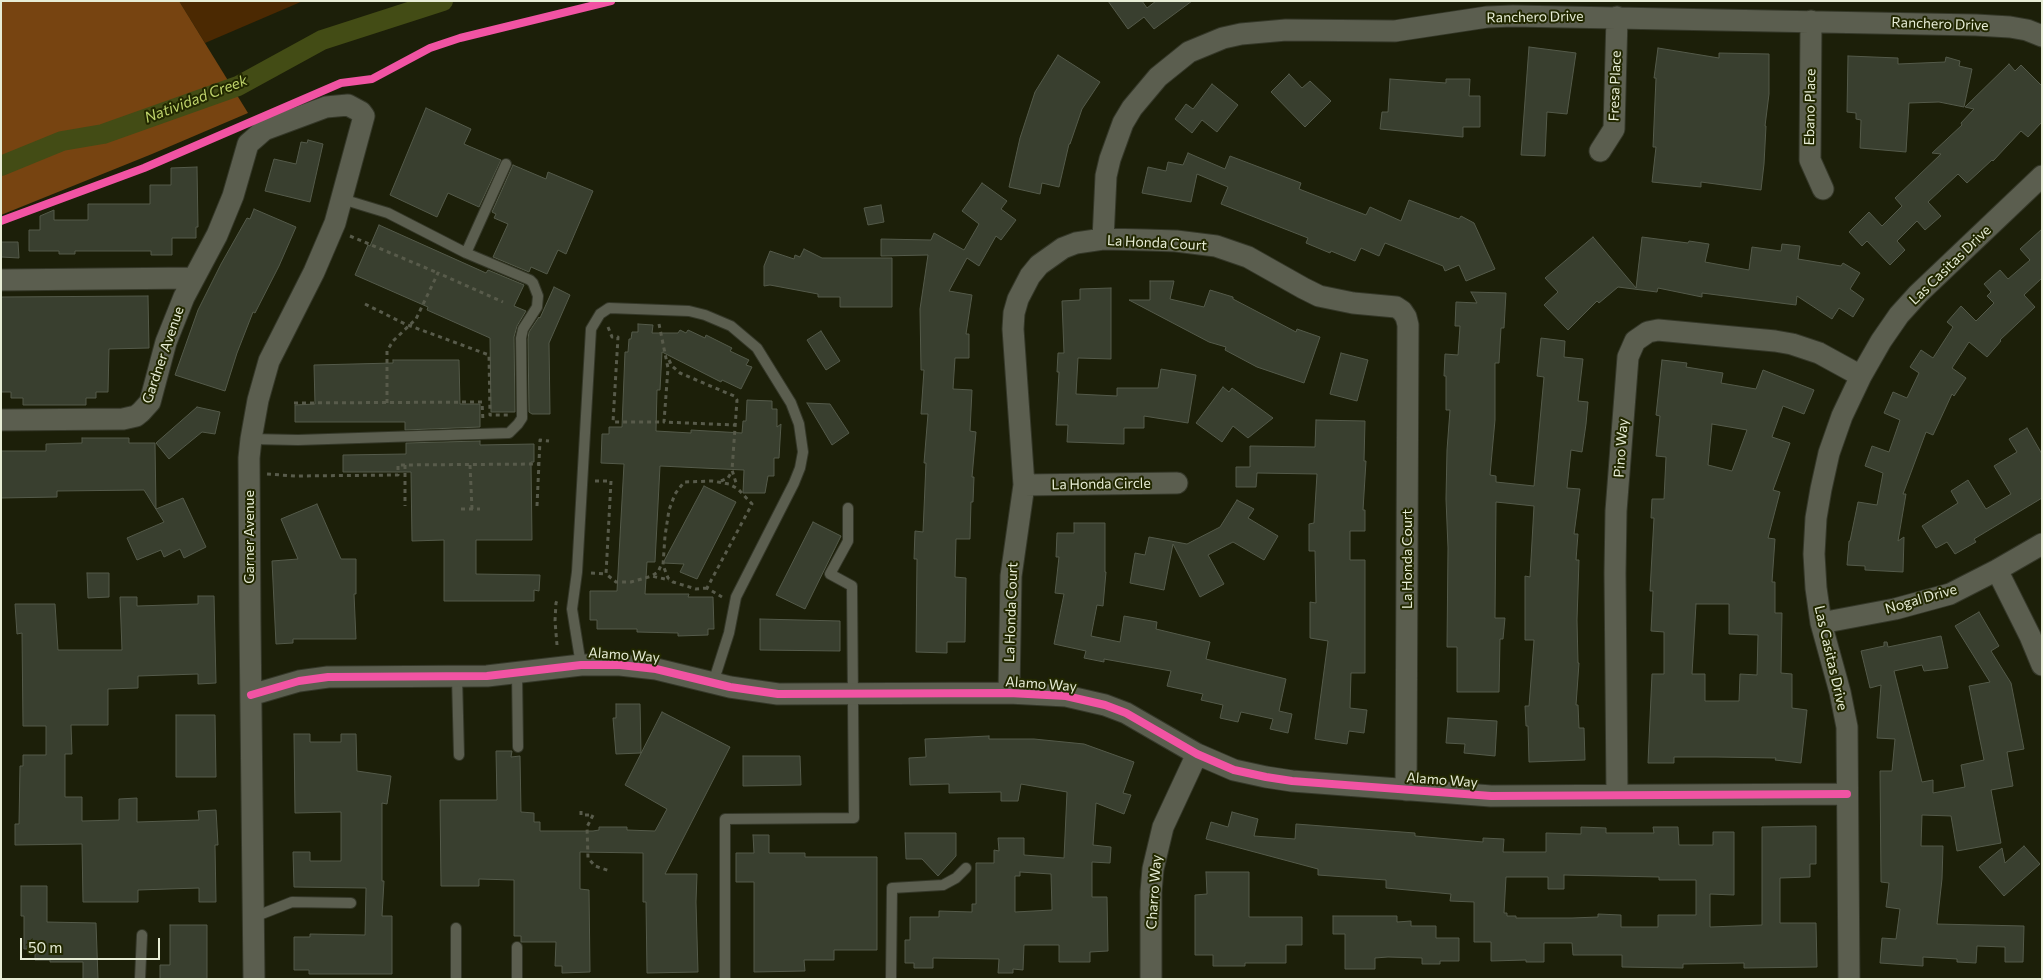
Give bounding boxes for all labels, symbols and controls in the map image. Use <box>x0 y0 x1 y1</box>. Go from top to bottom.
street label: Ranchero Drive <box>1486 8 1584 26</box>
street label: Ranchero Drive <box>1891 14 1989 34</box>
street label: Fresa Place <box>1605 50 1625 122</box>
street label: Ebano Place <box>1801 68 1819 146</box>
water label: Natividad Creek <box>142 71 250 127</box>
street label: Las Casitas Drive <box>1906 222 1994 308</box>
street label: La Honda Court <box>1107 232 1207 254</box>
street label: Gardner Avenue <box>139 304 187 406</box>
street label: Pino Way <box>1611 418 1631 478</box>
street label: La Honda Circle <box>1051 475 1151 493</box>
street label: Garner Avenue <box>241 490 257 584</box>
street label: La Honda Court <box>1399 509 1415 609</box>
street label: La Honda Court <box>1001 562 1021 662</box>
street label: Nogal Drive <box>1883 581 1959 617</box>
street label: Las Casitas Drive <box>1811 604 1851 712</box>
street label: Alamo Way <box>588 644 660 666</box>
street label: Alamo Way <box>1005 673 1077 695</box>
street label: Alamo Way <box>1406 769 1478 791</box>
street label: Charro Way <box>1143 854 1165 930</box>
scale bar <box>22 928 162 960</box>
text: 50 m <box>28 938 62 956</box>

